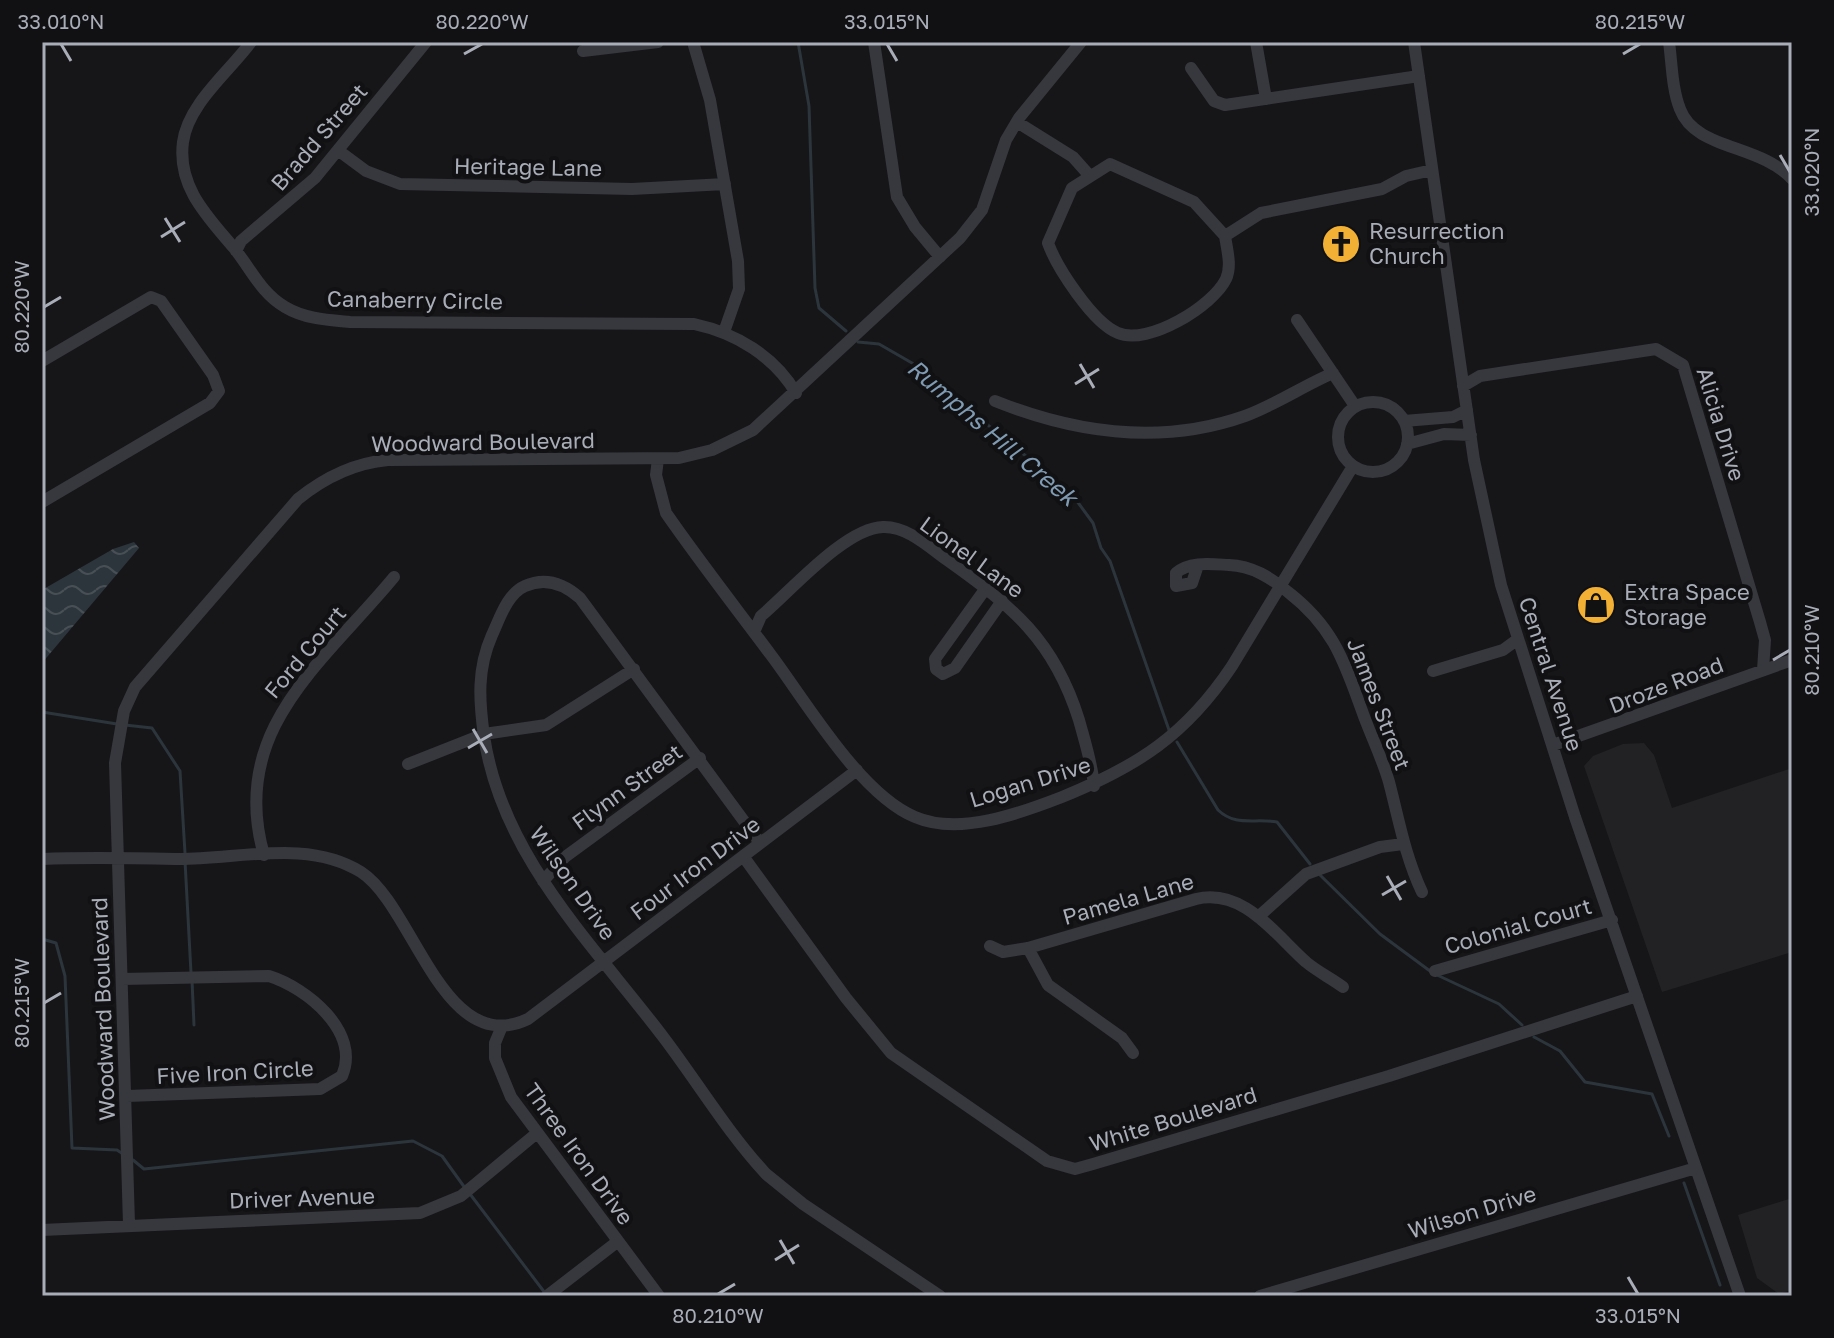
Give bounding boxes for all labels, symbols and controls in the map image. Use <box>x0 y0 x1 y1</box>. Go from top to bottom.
text: 33.010°N <box>18 9 104 33</box>
text: 80.220°W <box>435 9 529 33</box>
text: 33.015°N <box>844 9 930 33</box>
text: 80.215°W <box>1595 9 1685 33</box>
street label: Bradd Street <box>265 78 373 196</box>
text: 33.020°N <box>1799 128 1823 216</box>
street label: Heritage Lane <box>454 152 602 181</box>
place label: Resurrection Church <box>1369 217 1505 269</box>
church icon: Resurrection Church <box>1320 223 1362 265</box>
text: 80.220°W <box>9 260 33 354</box>
street label: Canaberry Circle <box>327 284 503 315</box>
water label: Rumphs Hill Creek <box>902 352 1086 513</box>
street label: Alicia Drive <box>1691 364 1752 484</box>
street label: Woodward Boulevard <box>371 426 595 457</box>
street label: Lionel Lane <box>915 510 1030 603</box>
place label: Extra Space Storage <box>1624 578 1750 630</box>
shop icon: Extra Space Storage <box>1575 584 1617 626</box>
street label: Central Avenue <box>1514 593 1589 754</box>
street label: Ford Court <box>258 600 351 704</box>
text: 80.210°W <box>1799 604 1823 696</box>
street label: James Street <box>1342 634 1417 774</box>
street label: Droze Road <box>1605 650 1727 719</box>
street label: Flynn Street <box>566 738 687 836</box>
street label: Logan Drive <box>966 750 1094 813</box>
street label: Four Iron Drive <box>624 810 765 925</box>
street label: Wilson Drive <box>524 821 622 945</box>
street label: Pamela Lane <box>1059 867 1197 930</box>
street label: Colonial Court <box>1441 892 1595 959</box>
street label: Woodward Boulevard <box>85 897 120 1121</box>
text: 80.215°W <box>9 958 33 1048</box>
street label: Five Iron Circle <box>156 1054 314 1089</box>
street label: Three Iron Drive <box>519 1078 640 1230</box>
street label: White Boulevard <box>1086 1080 1260 1157</box>
street label: Wilson Drive <box>1405 1179 1539 1244</box>
street label: Driver Avenue <box>228 1181 376 1214</box>
text: 80.210°W <box>672 1303 764 1327</box>
text: 33.015°N <box>1595 1303 1681 1327</box>

